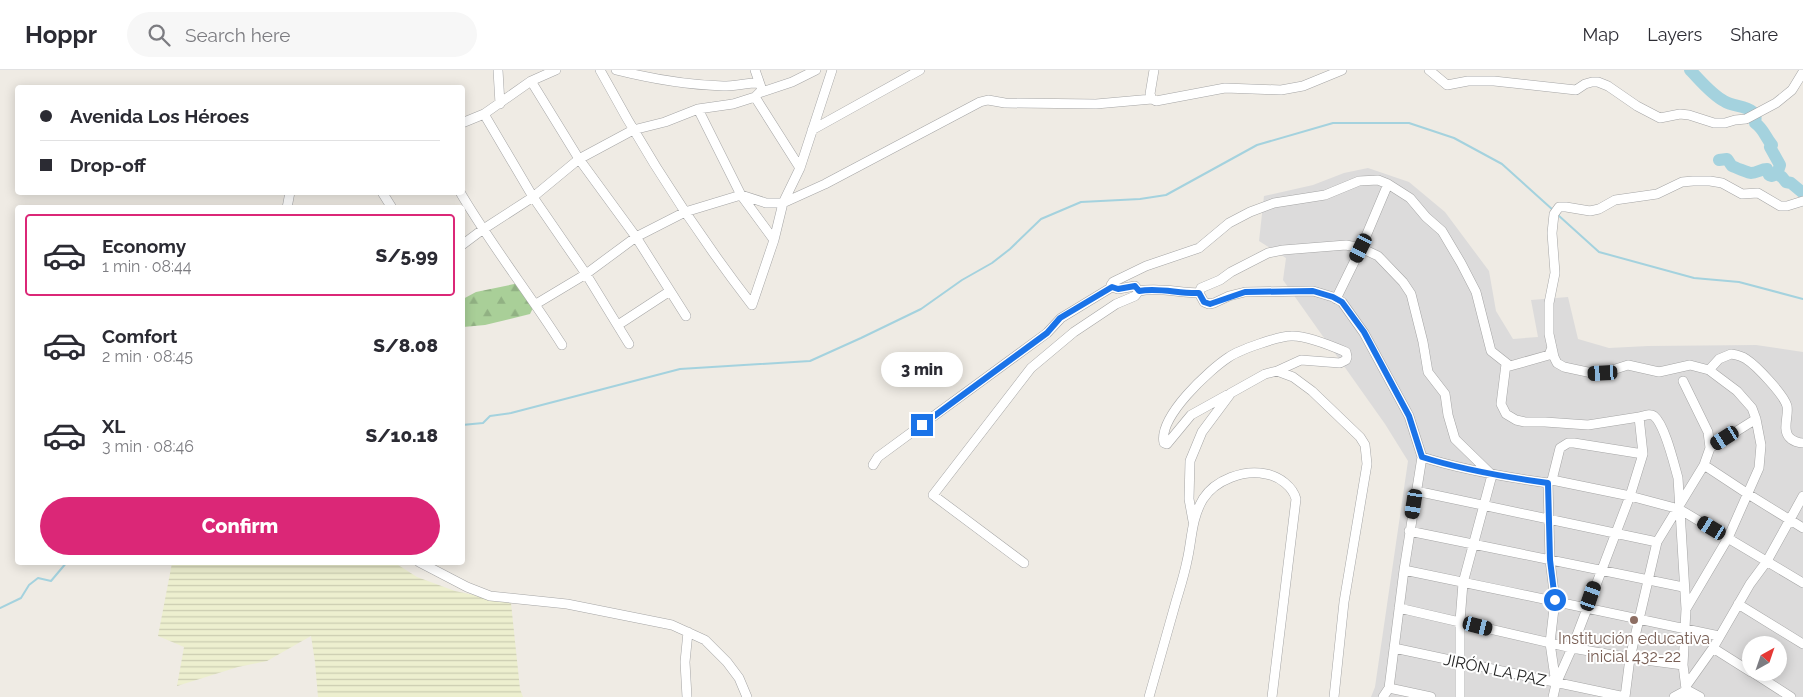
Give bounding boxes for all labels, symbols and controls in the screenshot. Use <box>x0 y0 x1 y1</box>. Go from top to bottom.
search box <box>127 12 477 57</box>
text: Hoppr <box>25 20 97 49</box>
icon: search <box>145 21 173 49</box>
text: Search here <box>185 24 290 46</box>
text: Map <box>1583 24 1619 45</box>
text: Layers <box>1647 24 1702 45</box>
text: Share <box>1730 24 1778 45</box>
text: Avenida Los Héroes <box>70 105 249 127</box>
text: Drop-off <box>70 154 146 176</box>
car <box>1347 231 1374 265</box>
icon: car <box>42 233 87 278</box>
text: Economy <box>102 235 186 257</box>
text: S/5.99 <box>376 244 438 266</box>
text: 1 min · 08:44 <box>102 257 191 276</box>
icon: car <box>42 323 87 368</box>
text: Comfort <box>102 325 177 347</box>
text: S/8.08 <box>373 334 438 356</box>
text: 2 min · 08:45 <box>102 347 193 366</box>
callout: 3 min <box>881 352 963 388</box>
text: 3 min <box>901 360 943 379</box>
car <box>1587 365 1618 381</box>
icon: car <box>42 413 87 458</box>
route end <box>911 414 933 436</box>
text: XL <box>102 415 125 437</box>
text: S/10.18 <box>365 424 438 446</box>
car <box>1708 424 1741 452</box>
text: 3 min · 08:46 <box>102 437 194 456</box>
car <box>1404 488 1423 520</box>
button: Confirm <box>40 497 440 555</box>
car <box>1695 514 1728 542</box>
car <box>1579 579 1602 613</box>
route start <box>1544 589 1566 611</box>
marker: Institución educativa inicial 432-22 <box>1628 614 1640 626</box>
car <box>1461 615 1494 637</box>
place label: Institución educativa inicial 432-22 <box>1558 629 1710 666</box>
north arrow <box>1742 636 1788 681</box>
map controls <box>1742 636 1787 681</box>
street label: JIRÓN LA PAZ <box>1442 649 1548 690</box>

